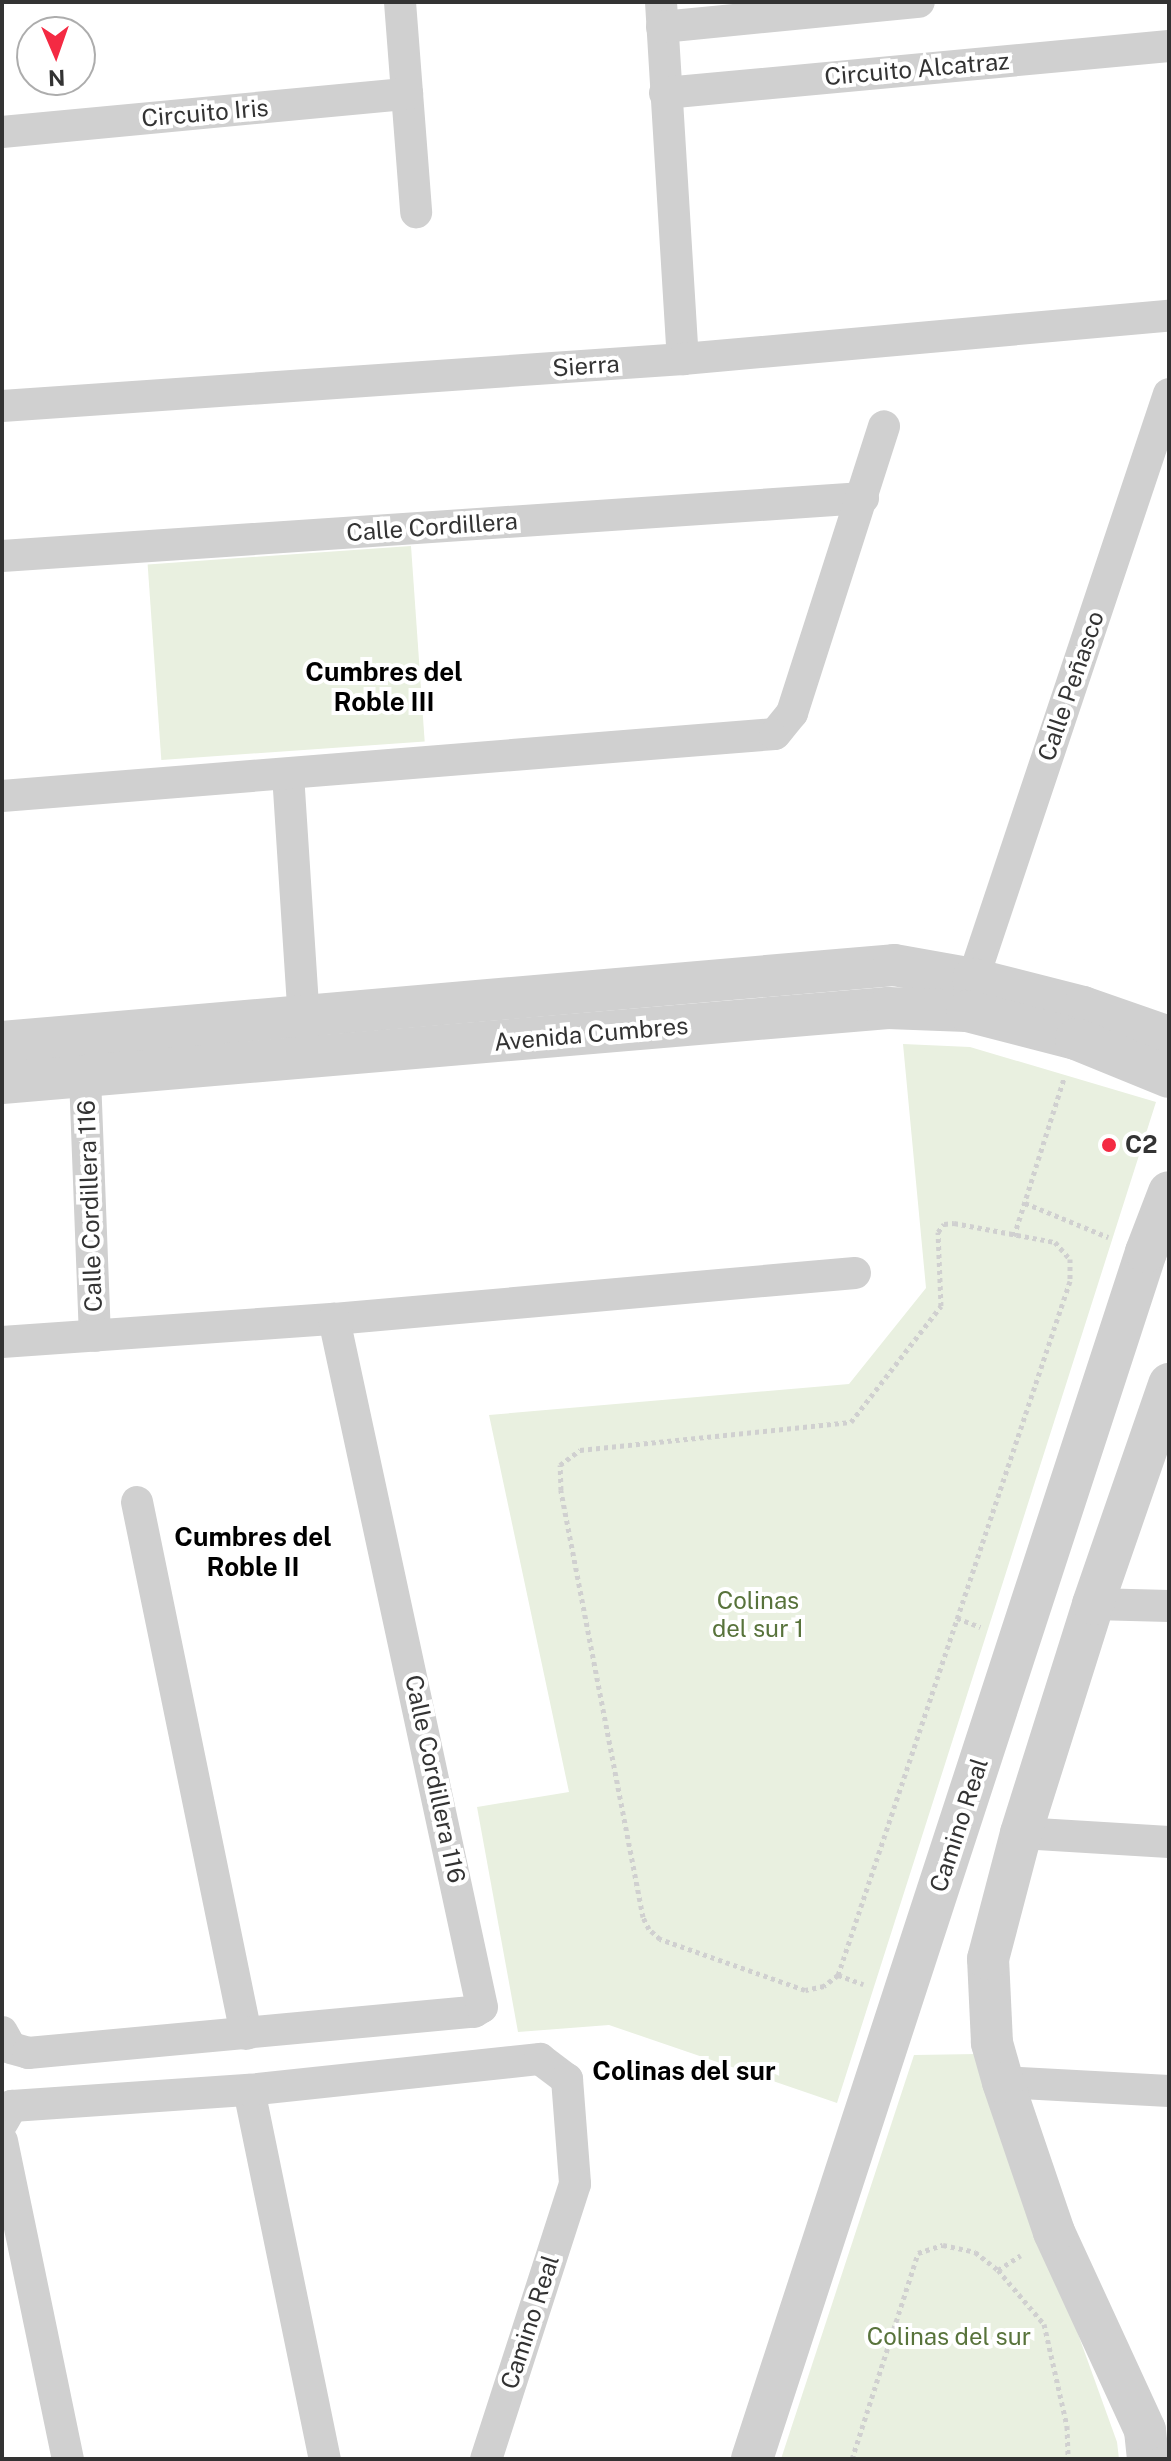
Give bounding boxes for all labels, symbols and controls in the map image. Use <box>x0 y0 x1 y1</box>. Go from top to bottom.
north arrow <box>16 16 96 96</box>
street label: Circuito Alcatraz <box>823 47 1011 91</box>
text: N <box>48 65 66 91</box>
street label: Circuito Iris <box>140 93 270 133</box>
street label: Sierra <box>551 349 621 383</box>
street label: Calle Cordillera <box>345 507 519 547</box>
street label: Calle Peñasco <box>1032 607 1110 765</box>
district label: Cumbres del Roble III <box>305 656 463 718</box>
street label: Avenida Cumbres <box>493 1011 689 1057</box>
street label: Calle Cordillera 116 <box>72 1099 108 1313</box>
place label: C2 <box>1125 1131 1157 1159</box>
marker: C2 <box>1100 1136 1118 1154</box>
district label: Cumbres del Roble II <box>174 1521 332 1582</box>
park label: Colinas del sur 1 <box>712 1587 804 1643</box>
street label: Calle Cordillera 116 <box>399 1672 471 1886</box>
street label: Camino Real <box>924 1754 994 1896</box>
district label: Colinas del sur <box>592 2055 776 2087</box>
street label: Camino Real <box>495 2251 565 2393</box>
park label: Colinas del sur <box>867 2323 1031 2351</box>

